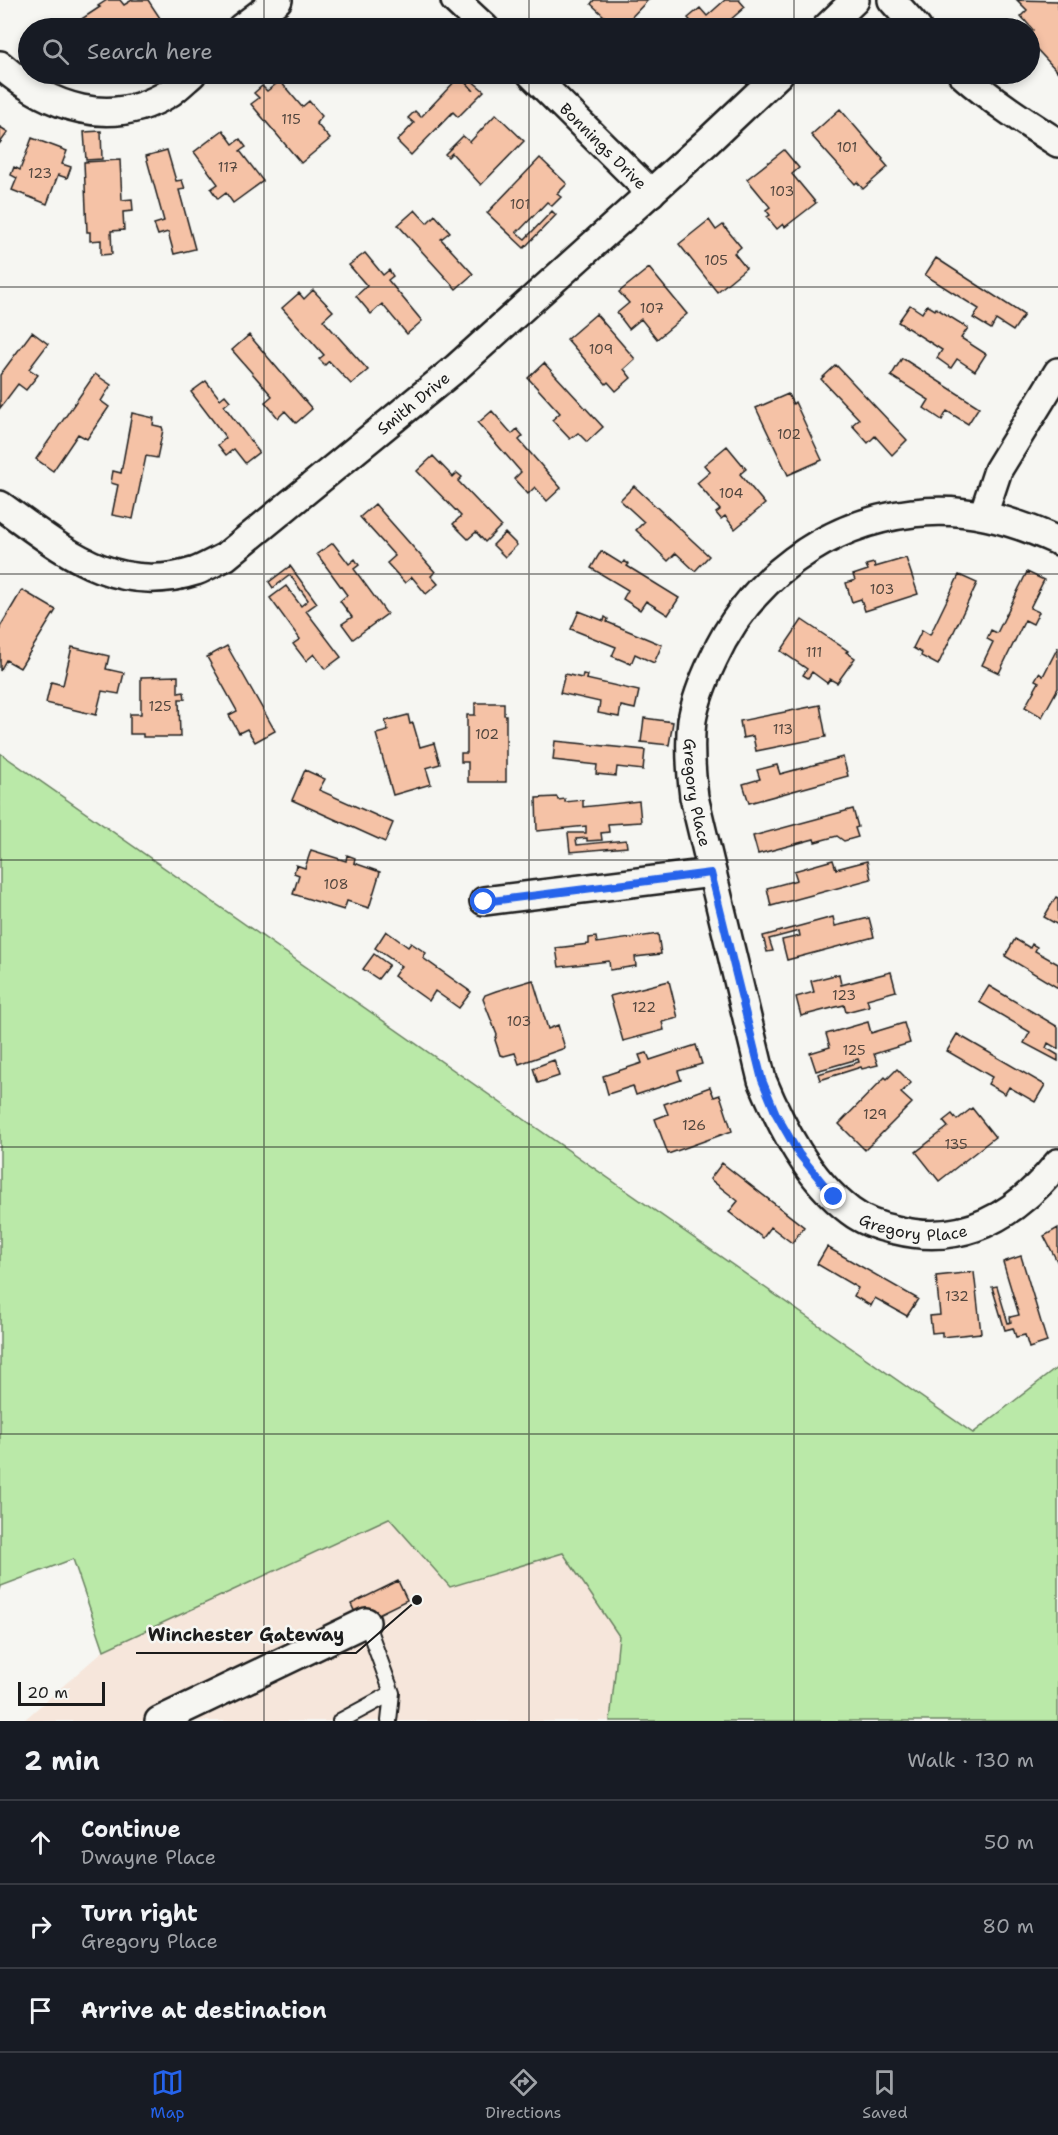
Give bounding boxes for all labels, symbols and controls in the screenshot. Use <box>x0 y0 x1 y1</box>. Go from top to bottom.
search box <box>18 18 1040 84</box>
icon: search <box>39 35 72 68</box>
text: Search here <box>87 37 213 66</box>
street label: Bonnings Drive <box>555 98 651 194</box>
house number: 115 <box>281 110 301 128</box>
house number: 101 <box>837 138 857 156</box>
house number: 117 <box>218 158 238 176</box>
house number: 123 <box>28 164 52 182</box>
house number: 103 <box>770 182 794 200</box>
house number: 101 <box>510 195 530 213</box>
house number: 105 <box>704 251 728 269</box>
house number: 107 <box>640 299 664 317</box>
house number: 109 <box>589 340 613 358</box>
street label: Smith Drive <box>373 367 454 439</box>
house number: 102 <box>777 425 801 443</box>
house number: 104 <box>719 484 744 502</box>
house number: 103 <box>870 580 894 598</box>
house number: 111 <box>806 643 822 661</box>
house number: 125 <box>148 697 172 715</box>
house number: 113 <box>773 720 793 738</box>
house number: 102 <box>475 725 499 743</box>
street label: Gregory Place <box>679 738 716 849</box>
house number: 108 <box>324 875 348 893</box>
route start <box>470 888 496 914</box>
house number: 123 <box>832 986 856 1004</box>
house number: 122 <box>632 998 656 1016</box>
house number: 103 <box>507 1012 531 1030</box>
house number: 125 <box>842 1041 866 1059</box>
house number: 129 <box>863 1105 887 1123</box>
house number: 126 <box>682 1116 706 1134</box>
house number: 135 <box>944 1135 968 1153</box>
route end <box>820 1183 846 1209</box>
street label: Gregory Place <box>856 1209 970 1246</box>
house number: 132 <box>945 1287 969 1305</box>
callout: Winchester Gateway <box>136 1617 356 1653</box>
text: Winchester Gateway <box>148 1623 344 1647</box>
scale bar <box>18 1679 105 1706</box>
text: 20 m <box>27 1682 68 1703</box>
text: 2 min <box>24 1743 100 1778</box>
text: Walk · 130 m <box>907 1747 1034 1773</box>
text: Continue <box>81 1815 181 1844</box>
icon: ahead <box>24 1826 57 1859</box>
text: 50 m <box>984 1829 1034 1855</box>
text: Dwayne Place <box>81 1844 216 1870</box>
text: Turn right <box>81 1899 198 1928</box>
icon: right <box>24 1910 57 1943</box>
text: 80 m <box>982 1913 1034 1939</box>
text: Gregory Place <box>81 1928 218 1954</box>
icon: arrive <box>24 1994 57 2027</box>
text: Arrive at destination <box>81 1996 327 2025</box>
tab: Map <box>150 2066 185 2123</box>
tab: Directions <box>485 2066 562 2123</box>
tab: Saved <box>862 2066 908 2123</box>

